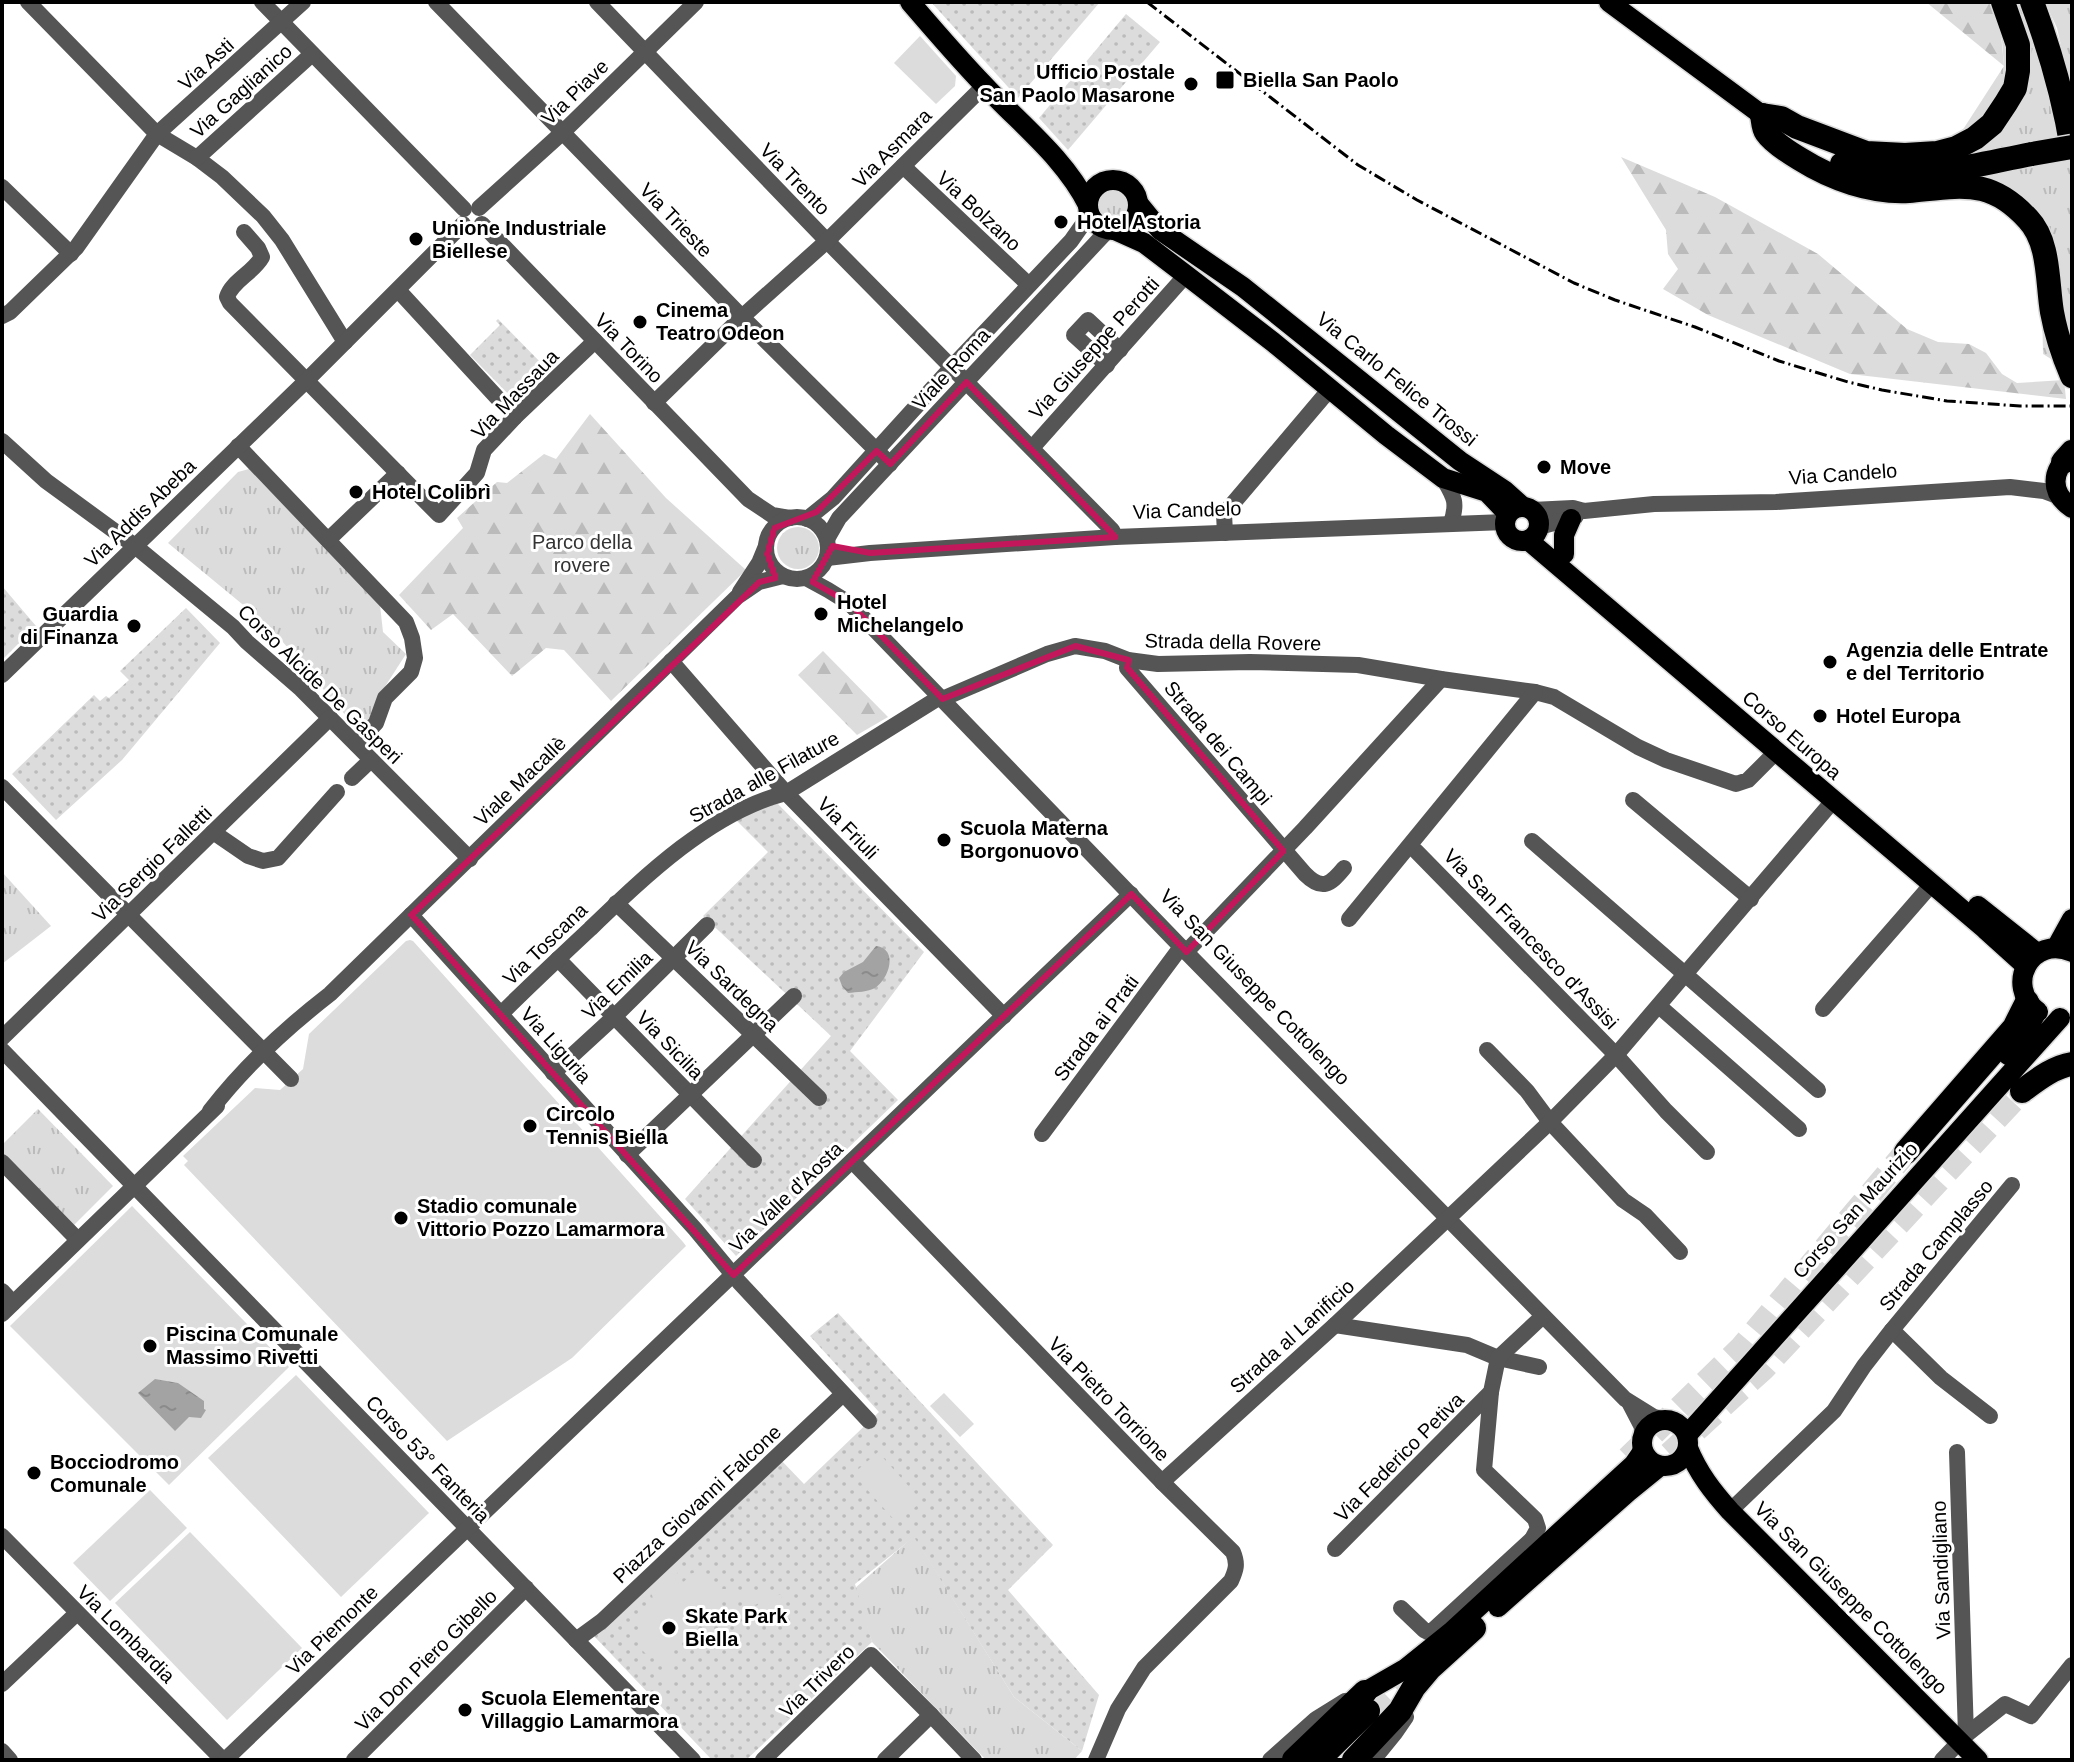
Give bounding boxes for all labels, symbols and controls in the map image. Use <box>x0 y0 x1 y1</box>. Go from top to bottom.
street label: Via Asti <box>174 34 238 94</box>
street label: Via Gaglianico <box>186 40 296 142</box>
street label: Via Piave <box>537 55 613 129</box>
place label: Ufficio Postale San Paolo Masarone <box>979 61 1175 106</box>
marker: Biella San Paolo <box>1214 69 1236 91</box>
place label: Biella San Paolo <box>1243 69 1399 91</box>
marker: Ufficio Postale San Paolo Masarone <box>1182 75 1200 93</box>
street label: Via Asmara <box>848 104 936 192</box>
street label: Via Trento <box>756 139 834 219</box>
street label: Via Bolzano <box>933 167 1025 255</box>
street label: Via Trieste <box>635 179 717 261</box>
place label: Hotel Astoria <box>1077 211 1202 233</box>
marker: Hotel Astoria <box>1052 213 1070 231</box>
place label: Unione Industriale Biellese <box>432 217 606 262</box>
marker: Unione Industriale Biellese <box>407 230 425 248</box>
street label: Via Giuseppe Perotti <box>1025 273 1163 423</box>
place label: Cinema Teatro Odeon <box>656 299 785 344</box>
street label: Via Carlo Felice Trossi <box>1312 308 1482 450</box>
street label: Via Torino <box>590 309 668 387</box>
marker: Cinema Teatro Odeon <box>631 313 649 331</box>
street label: Viale Roma <box>908 323 995 414</box>
street label: Via Massaua <box>467 344 564 443</box>
street label: Via Addis Abeba <box>80 454 201 571</box>
place label: Move <box>1560 456 1611 478</box>
marker: Move <box>1535 458 1553 476</box>
street label: Via Candelo <box>1788 459 1898 489</box>
place label: Hotel Colibrì <box>372 481 491 503</box>
marker: Hotel Colibrì <box>347 483 365 501</box>
street label: Via Candelo <box>1132 497 1242 523</box>
park label: Parco della rovere <box>532 531 633 576</box>
place label: Hotel Michelangelo <box>837 591 964 636</box>
street label: Corso Alcide De Gasperi <box>234 600 406 768</box>
place label: Guardia di Finanza <box>20 603 119 648</box>
marker: Hotel Michelangelo <box>812 605 830 623</box>
marker: Guardia di Finanza <box>125 617 143 635</box>
street label: Strada della Rovere <box>1144 629 1322 655</box>
place label: Agenzia delle Entrate e del Territorio <box>1846 639 2048 684</box>
marker: Agenzia delle Entrate e del Territorio <box>1821 653 1839 671</box>
street label: Strada dei Campi <box>1160 677 1276 809</box>
street label: Corso Europa <box>1738 686 1846 784</box>
place label: Hotel Europa <box>1836 705 1961 727</box>
marker: Hotel Europa <box>1811 707 1829 725</box>
street label: Strada alle Filature <box>685 727 843 827</box>
street label: Viale Macallè <box>470 732 570 830</box>
street label: Via Friuli <box>813 793 883 863</box>
street label: Via Sergio Falletti <box>88 802 216 926</box>
place label: Scuola Materna Borgonuovo <box>960 817 1109 862</box>
marker: Scuola Materna Borgonuovo <box>935 831 953 849</box>
street label: Via San Francesco d'Assisi <box>1439 845 1623 1033</box>
street label: Via San Giuseppe Cottolengo <box>1156 885 1354 1089</box>
street label: Via Toscana <box>498 898 592 990</box>
street label: Via Sardegna <box>681 936 784 1036</box>
street label: Via Emilia <box>578 946 657 1024</box>
street label: Strada ai Prati <box>1049 971 1143 1085</box>
street label: Via Liguria <box>516 1003 596 1088</box>
street label: Via Sicilia <box>632 1006 709 1084</box>
place label: Circolo Tennis Biella <box>546 1103 669 1148</box>
marker: Circolo Tennis Biella <box>521 1117 539 1135</box>
street label: Via Valle d'Aosta <box>725 1137 848 1257</box>
street label: Corso San Maurizio <box>1788 1137 1922 1283</box>
street label: Strada Camplasso <box>1875 1175 1997 1315</box>
place label: Stadio comunale Vittorio Pozzo Lamarmora <box>417 1195 665 1240</box>
marker: Stadio comunale Vittorio Pozzo Lamarmora <box>392 1209 410 1227</box>
street label: Strada al Lanificio <box>1226 1275 1358 1397</box>
place label: Piscina Comunale Massimo Rivetti <box>166 1323 338 1368</box>
street label: Via Pietro Torrione <box>1044 1332 1174 1466</box>
marker: Piscina Comunale Massimo Rivetti <box>141 1337 159 1355</box>
street label: Via Federico Petiva <box>1330 1387 1469 1526</box>
street label: Corso 53° Fanteria <box>362 1391 495 1528</box>
street label: Piazza Giovanni Falcone <box>609 1421 785 1587</box>
place label: Bocciodromo Comunale <box>50 1451 179 1496</box>
marker: Bocciodromo Comunale <box>25 1464 43 1482</box>
street label: Via San Giuseppe Cottolengo <box>1750 1497 1952 1699</box>
street label: Via Sandigliano <box>1928 1500 1954 1640</box>
street label: Via Lombardia <box>73 1581 180 1688</box>
street label: Via Piemonte <box>282 1581 382 1679</box>
street label: Via Don Piero Gibello <box>351 1585 501 1735</box>
place label: Skate Park Biella <box>685 1605 788 1650</box>
marker: Skate Park Biella <box>660 1619 678 1637</box>
street label: Via Trivero <box>775 1640 859 1722</box>
place label: Scuola Elementare Villaggio Lamarmora <box>481 1687 679 1732</box>
marker: Scuola Elementare Villaggio Lamarmora <box>456 1701 474 1719</box>

